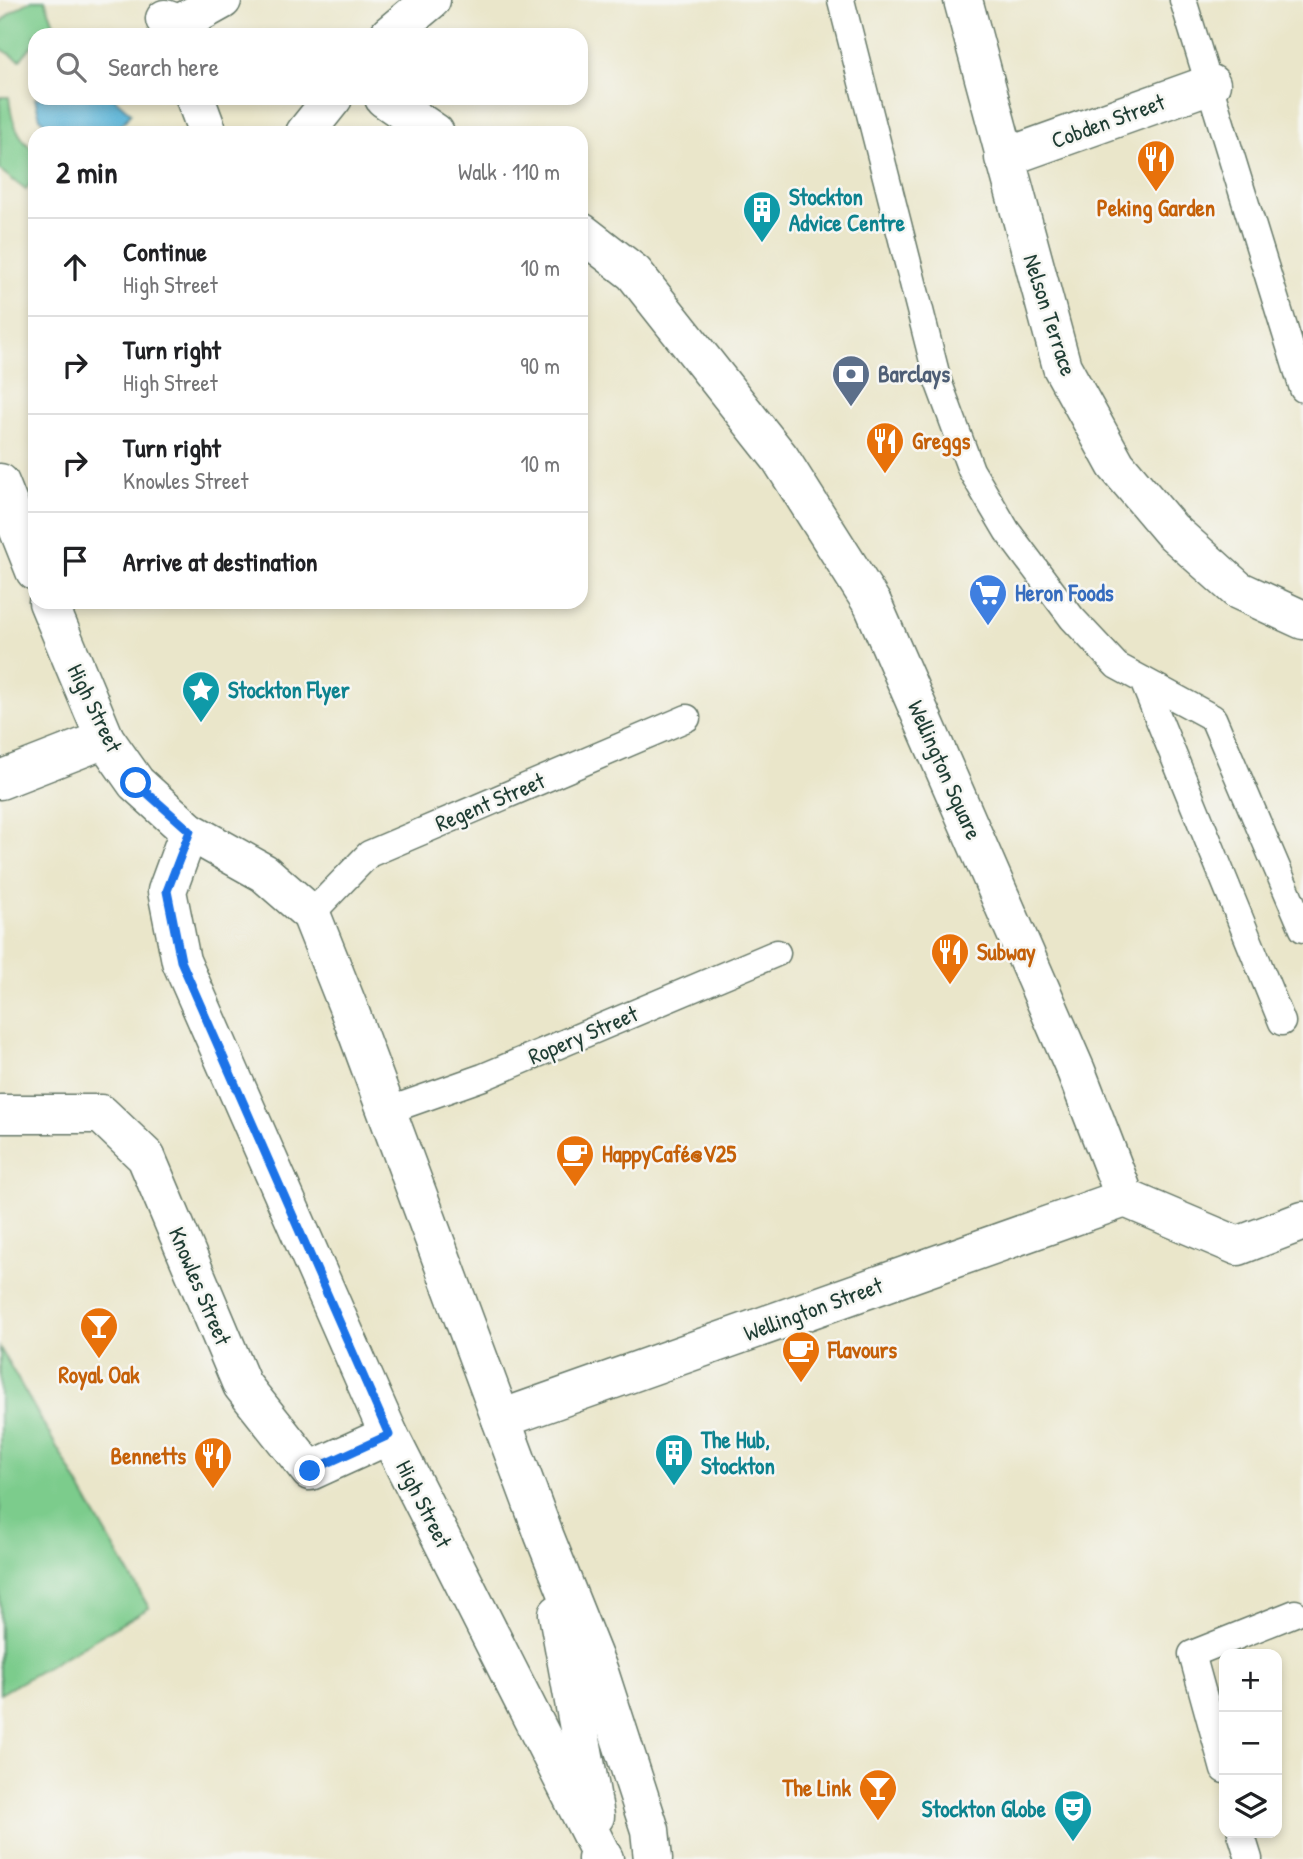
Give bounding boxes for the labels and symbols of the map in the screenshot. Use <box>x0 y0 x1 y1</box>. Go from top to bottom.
street label: Cobden Street <box>1047 85 1170 155</box>
restaurant icon: Peking Garden <box>1135 138 1177 193</box>
place label: Stockton Advice Centre <box>789 181 906 238</box>
building icon: Stockton Advice Centre <box>741 189 783 244</box>
place label: Peking Garden <box>1097 192 1215 224</box>
street label: Nelson Terrace <box>1016 250 1085 380</box>
bank icon: Barclays <box>830 353 872 408</box>
place label: Barclays <box>878 358 950 390</box>
restaurant icon: Greggs <box>864 420 906 475</box>
place label: Greggs <box>912 425 971 457</box>
supermarket icon: Heron Foods <box>967 572 1009 627</box>
place label: Heron Foods <box>1015 577 1114 608</box>
street label: High Street <box>61 658 131 758</box>
place icon: Stockton Flyer <box>180 669 222 724</box>
place label: Stockton Flyer <box>228 674 350 706</box>
street label: Wellington Square <box>901 695 990 844</box>
street label: Regent Street <box>430 764 550 838</box>
route start <box>120 767 151 798</box>
restaurant icon: Subway <box>929 931 971 986</box>
place label: Subway <box>977 936 1036 968</box>
street label: Ropery Street <box>523 997 643 1071</box>
cafe icon: HappyCafé@V25 <box>554 1133 596 1188</box>
place label: HappyCafé@V25 <box>602 1138 737 1170</box>
street label: Knowles Street <box>162 1222 240 1351</box>
street label: Wellington Street <box>739 1269 887 1348</box>
bar icon: Royal Oak <box>78 1305 120 1360</box>
cafe icon: Flavours <box>780 1329 822 1384</box>
place label: Flavours <box>827 1334 897 1365</box>
place label: Royal Oak <box>58 1359 140 1391</box>
place label: The Hub, Stockton <box>700 1424 775 1481</box>
building icon: The Hub, Stockton <box>653 1432 695 1487</box>
restaurant icon: Bennetts <box>192 1435 234 1490</box>
place label: Bennetts <box>111 1440 186 1471</box>
route end <box>294 1455 325 1486</box>
street label: High Street <box>389 1455 460 1554</box>
bar icon: The Link <box>857 1767 899 1822</box>
place label: The Link <box>781 1772 851 1803</box>
theatre icon: Stockton Globe <box>1052 1788 1094 1843</box>
place label: Stockton Globe <box>922 1793 1047 1824</box>

